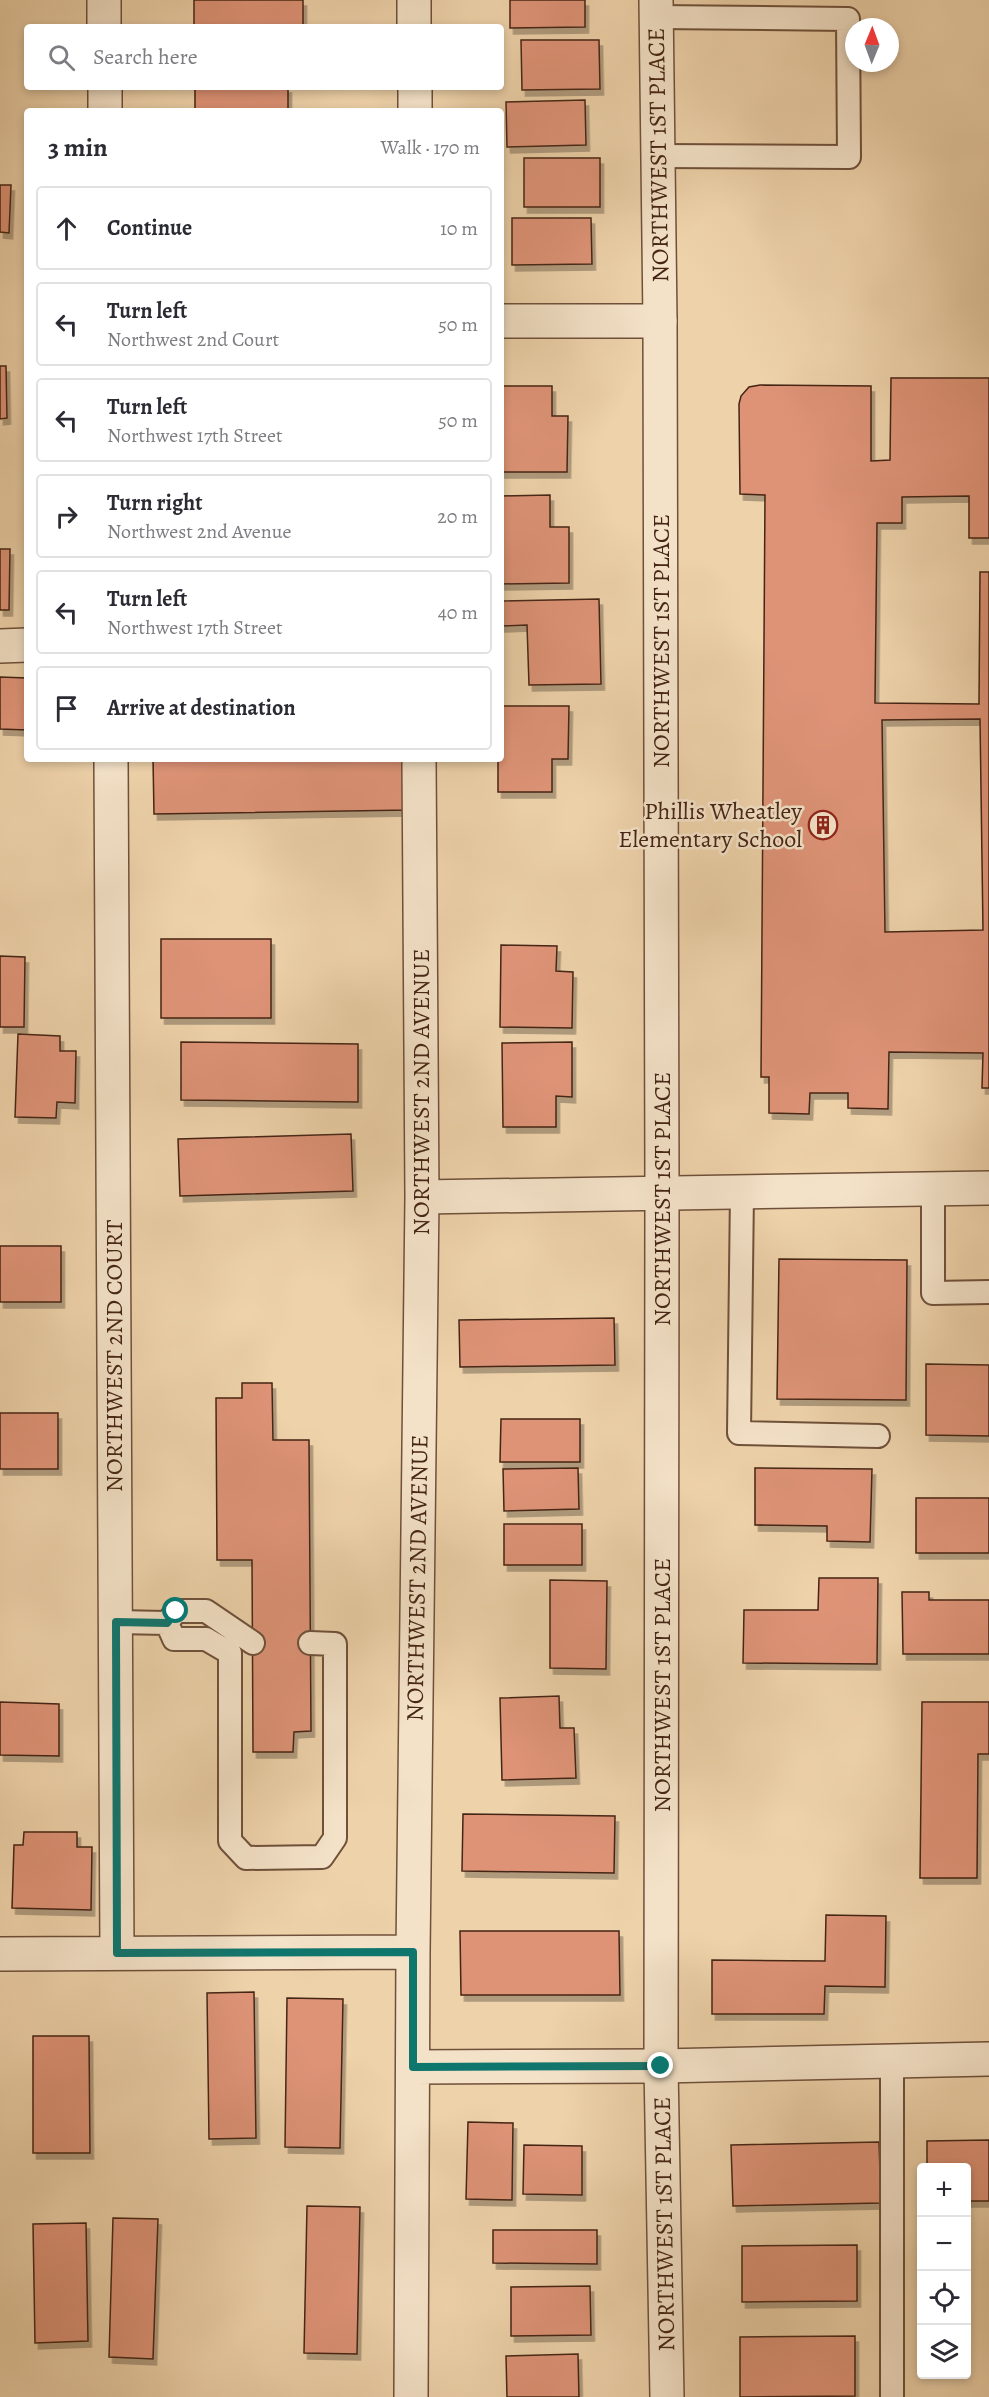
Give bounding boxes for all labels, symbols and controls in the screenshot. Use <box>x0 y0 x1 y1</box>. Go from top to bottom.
north arrow <box>845 18 899 72</box>
search box <box>24 24 504 90</box>
street label: NORTHWEST 1ST PLACE <box>640 27 676 283</box>
icon: search <box>45 41 78 74</box>
text: Search here <box>93 42 198 72</box>
text: 3 min <box>48 130 108 165</box>
text: Walk · 170 m <box>380 134 480 161</box>
icon: ahead <box>50 212 83 245</box>
text: Continue <box>107 213 192 243</box>
text: 10 m <box>440 215 478 242</box>
text: Turn left <box>107 296 187 326</box>
icon: left <box>50 308 83 341</box>
text: 50 m <box>438 311 478 338</box>
text: Northwest 2nd Court <box>107 326 279 353</box>
text: Turn left <box>107 392 187 422</box>
icon: left <box>50 404 83 437</box>
text: 50 m <box>438 407 478 434</box>
text: Northwest 17th Street <box>107 422 283 449</box>
text: Turn right <box>107 488 203 518</box>
icon: right <box>50 500 83 533</box>
text: 20 m <box>437 503 478 530</box>
street label: NORTHWEST 1ST PLACE <box>645 514 677 768</box>
text: Northwest 2nd Avenue <box>107 518 292 545</box>
text: Turn left <box>107 584 187 614</box>
icon: left <box>50 596 83 629</box>
text: 40 m <box>438 599 478 626</box>
text: Northwest 17th Street <box>107 614 283 641</box>
icon: arrive <box>50 692 83 725</box>
text: Arrive at destination <box>107 693 296 723</box>
place label: Phillis Wheatley Elementary School <box>618 795 802 855</box>
building icon: Phillis Wheatley Elementary School <box>807 809 839 841</box>
street label: NORTHWEST 2ND AVENUE <box>405 949 437 1235</box>
street label: NORTHWEST 1ST PLACE <box>646 1072 678 1326</box>
street label: NORTHWEST 2ND COURT <box>98 1220 130 1492</box>
street label: NORTHWEST 2ND AVENUE <box>399 1434 435 1722</box>
street label: NORTHWEST 1ST PLACE <box>646 1558 678 1812</box>
route start <box>162 1597 188 1623</box>
route end <box>647 2052 673 2078</box>
street label: NORTHWEST 1ST PLACE <box>646 2096 682 2352</box>
map controls <box>917 2163 971 2379</box>
button: + <box>917 2163 971 2217</box>
button: − <box>917 2217 971 2271</box>
button: locate <box>917 2271 971 2325</box>
button: layers <box>917 2325 971 2379</box>

